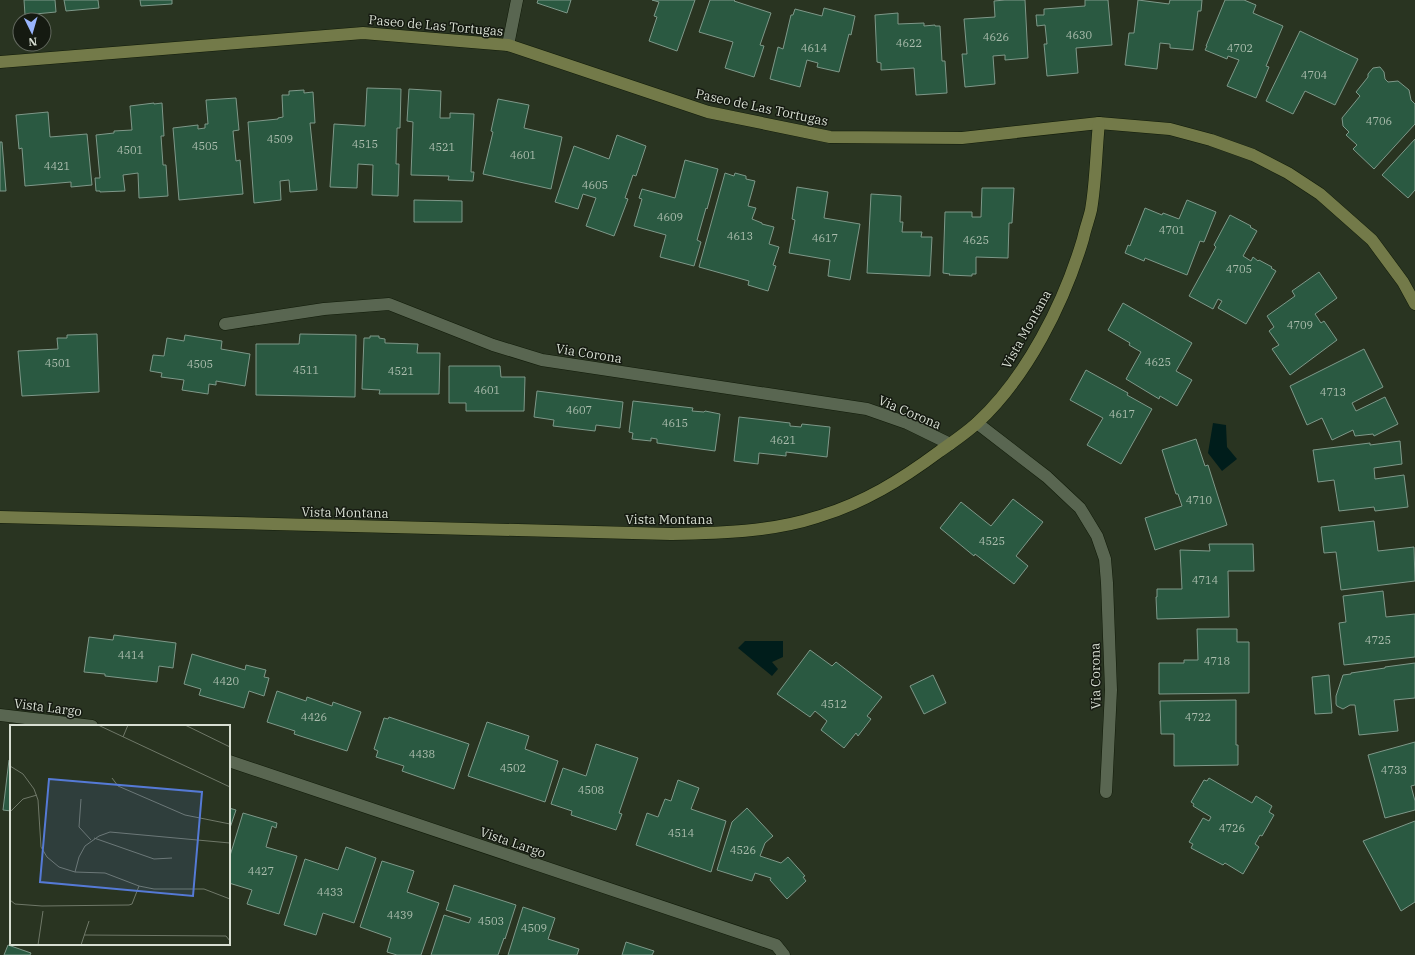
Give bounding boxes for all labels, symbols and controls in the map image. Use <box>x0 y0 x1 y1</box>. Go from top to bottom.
street label: Paseo de Las Tortugas <box>368 11 504 40</box>
north arrow <box>12 12 52 52</box>
house number: 4630 <box>1066 28 1093 42</box>
house number: 4626 <box>983 30 1009 44</box>
text: N <box>28 35 38 49</box>
house number: 4622 <box>896 36 922 50</box>
house number: 4614 <box>801 41 828 55</box>
house number: 4702 <box>1227 41 1253 55</box>
house number: 4704 <box>1301 68 1328 82</box>
street label: Paseo de Las Tortugas <box>694 85 830 130</box>
house number: 4706 <box>1366 114 1392 128</box>
house number: 4509 <box>267 132 293 146</box>
house number: 4515 <box>352 137 378 151</box>
house number: 4505 <box>192 139 218 153</box>
house number: 4521 <box>429 140 455 154</box>
house number: 4501 <box>117 143 143 157</box>
house number: 4601 <box>510 148 536 162</box>
house number: 4421 <box>44 159 70 173</box>
house number: 4605 <box>582 178 608 192</box>
house number: 4609 <box>657 210 683 224</box>
house number: 4701 <box>1159 223 1185 237</box>
house number: 4613 <box>727 229 753 243</box>
house number: 4617 <box>812 231 838 245</box>
house number: 4625 <box>963 233 989 247</box>
house number: 4705 <box>1226 262 1252 276</box>
street label: Vista Montana <box>998 287 1055 372</box>
house number: 4709 <box>1287 318 1313 332</box>
street label: Via Corona <box>555 340 623 367</box>
house number: 4625 <box>1145 355 1171 369</box>
house number: 4501 <box>45 356 71 370</box>
house number: 4505 <box>187 357 213 371</box>
house number: 4511 <box>293 363 319 377</box>
house number: 4521 <box>388 364 414 378</box>
house number: 4601 <box>474 383 500 397</box>
house number: 4713 <box>1320 385 1346 399</box>
street label: Via Corona <box>876 392 944 433</box>
house number: 4607 <box>566 403 592 417</box>
house number: 4617 <box>1109 407 1135 421</box>
house number: 4615 <box>662 416 688 430</box>
house number: 4621 <box>770 433 796 447</box>
house number: 4710 <box>1186 493 1213 507</box>
street label: Vista Montana <box>301 503 389 522</box>
street label: Vista Montana <box>625 511 713 528</box>
house number: 4525 <box>979 534 1005 548</box>
house number: 4714 <box>1192 573 1219 587</box>
house number: 4725 <box>1365 633 1391 647</box>
street label: Via Corona <box>1086 642 1105 709</box>
house number: 4414 <box>118 648 145 662</box>
house number: 4718 <box>1204 654 1230 668</box>
house number: 4420 <box>213 674 240 688</box>
street label: Vista Largo <box>13 695 83 720</box>
house number: 4512 <box>821 697 847 711</box>
house number: 4426 <box>301 710 327 724</box>
house number: 4722 <box>1185 710 1211 724</box>
inset map <box>10 725 230 945</box>
house number: 4438 <box>409 747 435 761</box>
house number: 4502 <box>500 761 526 775</box>
house number: 4733 <box>1381 763 1407 777</box>
house number: 4508 <box>578 783 604 797</box>
house number: 4726 <box>1219 821 1245 835</box>
street label: Vista Largo <box>478 823 548 862</box>
house number: 4514 <box>668 826 695 840</box>
house number: 4526 <box>730 843 756 857</box>
house number: 4427 <box>248 864 274 878</box>
house number: 4433 <box>317 885 343 899</box>
house number: 4439 <box>387 908 413 922</box>
house number: 4503 <box>478 914 504 928</box>
house number: 4509 <box>521 921 547 935</box>

